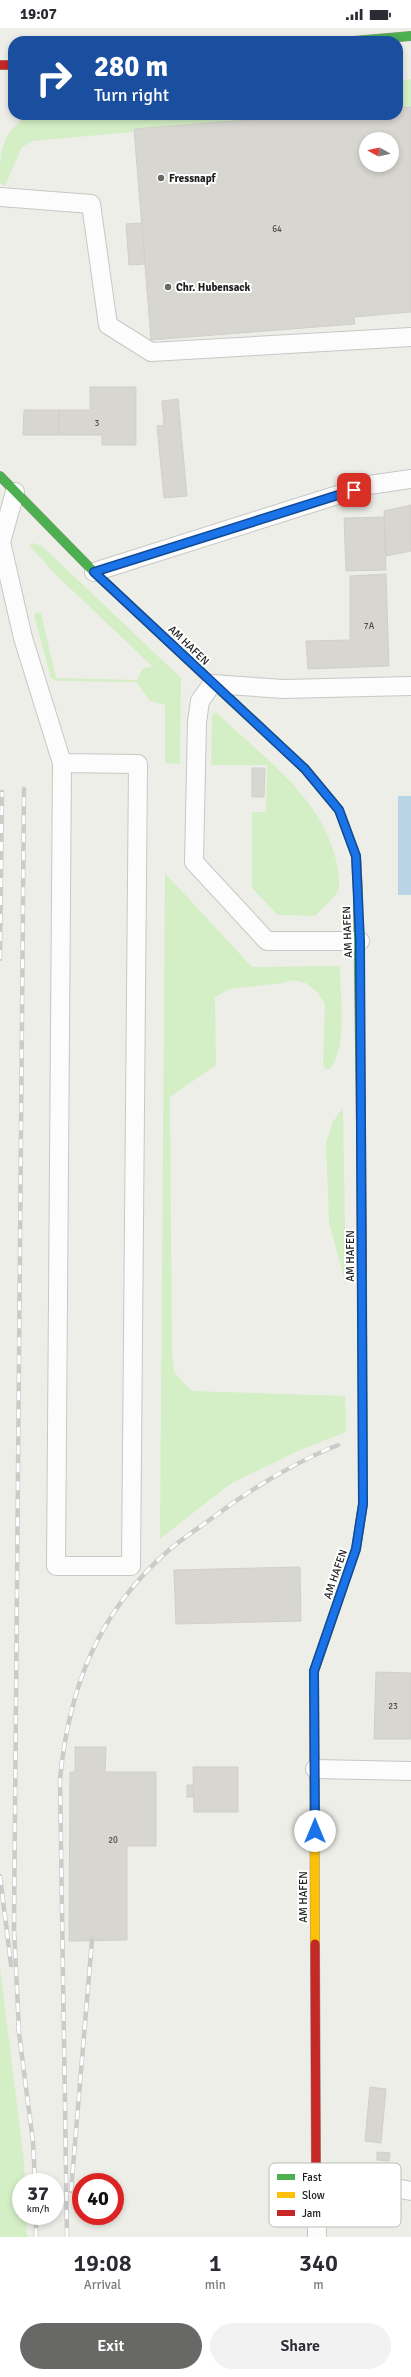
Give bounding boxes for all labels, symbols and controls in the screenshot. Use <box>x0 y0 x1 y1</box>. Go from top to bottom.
text: 19:07 <box>20 5 57 23</box>
text: 280 m <box>94 50 168 84</box>
icon: right <box>28 52 80 104</box>
text: Turn right <box>94 84 169 106</box>
north arrow <box>359 132 399 172</box>
map controls <box>359 132 399 172</box>
place label: Fressnapf <box>169 172 217 185</box>
marker: Fressnapf <box>156 173 166 183</box>
house number: 64 <box>272 224 282 235</box>
place label: Chr. Hubensack <box>176 281 250 294</box>
marker: Chr. Hubensack <box>163 282 173 292</box>
house number: 3 <box>95 418 100 429</box>
pin <box>337 473 371 507</box>
icon: arrive <box>343 479 365 501</box>
house number: 7A <box>364 621 375 632</box>
street label: AM HAFEN <box>166 623 212 668</box>
street label: AM HAFEN <box>340 906 355 958</box>
street label: AM HAFEN <box>344 1230 357 1282</box>
street label: AM HAFEN <box>321 1548 350 1601</box>
house number: 23 <box>388 1701 398 1712</box>
position arrow <box>294 1810 336 1852</box>
house number: 20 <box>108 1835 118 1846</box>
street label: AM HAFEN <box>297 1871 310 1923</box>
legend <box>269 2163 401 2227</box>
text: Fast <box>302 2171 322 2184</box>
speed limit sign: 40 <box>72 2173 124 2225</box>
text: 37 <box>27 2181 49 2206</box>
text: Slow <box>302 2189 325 2202</box>
text: km/h <box>27 2203 49 2215</box>
text: Jam <box>302 2207 321 2220</box>
text: 19:08 <box>73 2248 132 2278</box>
text: 1 <box>209 2248 222 2278</box>
text: 340 <box>299 2248 338 2278</box>
text: Arrival <box>84 2277 121 2293</box>
text: min <box>205 2277 226 2293</box>
text: m <box>313 2277 324 2293</box>
button: Exit <box>20 2323 202 2369</box>
button: Share <box>210 2323 391 2369</box>

